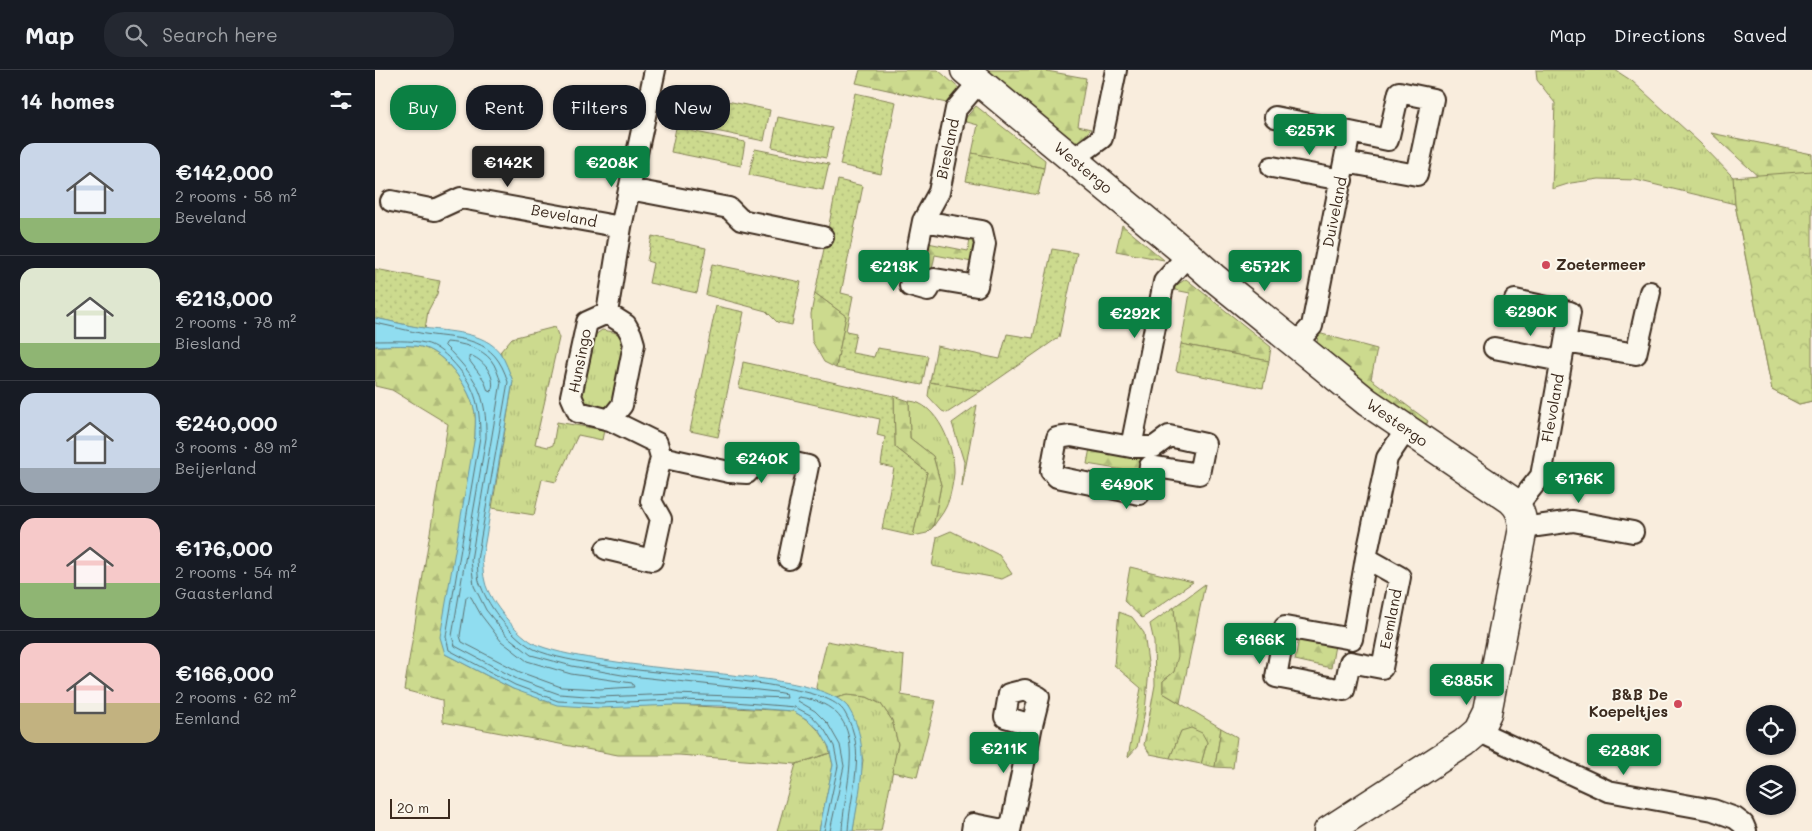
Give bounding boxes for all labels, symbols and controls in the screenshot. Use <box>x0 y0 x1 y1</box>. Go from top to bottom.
search box <box>104 12 454 57</box>
text: Map <box>25 19 74 50</box>
icon: search <box>122 21 150 49</box>
text: Search here <box>162 22 278 47</box>
text: Map <box>1549 23 1586 47</box>
text: Directions <box>1614 23 1706 47</box>
text: Saved <box>1734 23 1787 47</box>
chip: Buy <box>390 85 456 130</box>
chip: Rent <box>466 85 543 130</box>
chip: Filters <box>553 85 646 130</box>
chip: New <box>656 85 730 130</box>
icon: filters <box>327 86 355 114</box>
text: 14 homes <box>20 87 115 114</box>
pin: €257K <box>1275 114 1345 156</box>
street label: Biesland <box>931 117 963 181</box>
text: €257K <box>1285 119 1335 140</box>
street label: Westergo <box>1050 137 1117 198</box>
pin: €142K <box>473 146 543 188</box>
pin: €208K <box>577 146 647 188</box>
text: €142K <box>483 151 533 172</box>
text: €208K <box>586 151 638 172</box>
text: €142,000 <box>175 158 273 185</box>
icon: home <box>60 163 120 223</box>
street label: Duiveland <box>1317 175 1351 249</box>
text: 2 rooms · 58 m² <box>175 185 297 206</box>
street label: Beveland <box>530 199 599 231</box>
text: Beveland <box>175 206 246 227</box>
pin: €213K <box>859 250 929 292</box>
pin: €572K <box>1230 250 1300 292</box>
place label: Zoetermeer <box>1556 254 1646 274</box>
text: €213K <box>869 255 919 276</box>
text: €572K <box>1240 255 1290 276</box>
marker: Zoetermeer <box>1540 259 1552 271</box>
text: €213,000 <box>175 284 273 311</box>
icon: home <box>60 288 120 348</box>
pin: €290K <box>1496 294 1566 337</box>
pin: €292K <box>1100 296 1170 339</box>
text: €290K <box>1505 300 1557 321</box>
text: €292K <box>1109 302 1161 323</box>
text: 2 rooms · 78 m² <box>175 311 296 332</box>
street label: Hunsingo <box>563 327 595 395</box>
text: Biesland <box>175 332 241 353</box>
street label: Flevoland <box>1536 372 1568 444</box>
street label: Westergo <box>1363 394 1432 451</box>
text: €240,000 <box>175 409 278 436</box>
icon: home <box>60 413 120 473</box>
text: 3 rooms · 89 m² <box>175 436 297 457</box>
pin: €240K <box>727 442 797 484</box>
text: €240K <box>736 447 788 468</box>
text: Beijerland <box>175 457 256 478</box>
pin: €176K <box>1544 462 1614 504</box>
text: €176K <box>1554 467 1604 488</box>
pin: €490K <box>1092 468 1162 510</box>
text: €490K <box>1100 473 1154 494</box>
text: €176,000 <box>175 534 273 561</box>
icon: home <box>60 538 120 598</box>
text: 2 rooms · 54 m² <box>175 561 296 582</box>
text: Gaasterland <box>175 582 273 603</box>
street label: Eemland <box>1374 587 1406 651</box>
pin: €166K <box>1225 622 1295 665</box>
text: €166K <box>1235 628 1285 649</box>
text: €166,000 <box>175 659 274 686</box>
icon: home <box>60 663 120 723</box>
pin: €385K <box>1432 664 1502 706</box>
text: €385K <box>1441 669 1493 690</box>
place label: B&B De Koepeltjes <box>1589 684 1668 721</box>
text: 2 rooms · 62 m² <box>175 686 296 707</box>
marker: B&B De Koepeltjes <box>1672 698 1684 710</box>
map controls <box>1746 705 1796 815</box>
button: locate <box>1746 705 1796 755</box>
text: Eemland <box>175 707 240 728</box>
pin: €211K <box>969 732 1039 774</box>
pin: €283K <box>1589 734 1659 776</box>
text: €211K <box>981 737 1027 758</box>
text: €283K <box>1598 739 1650 760</box>
button: layers <box>1746 765 1796 815</box>
scale bar <box>390 796 450 819</box>
text: 20 m <box>397 798 429 817</box>

